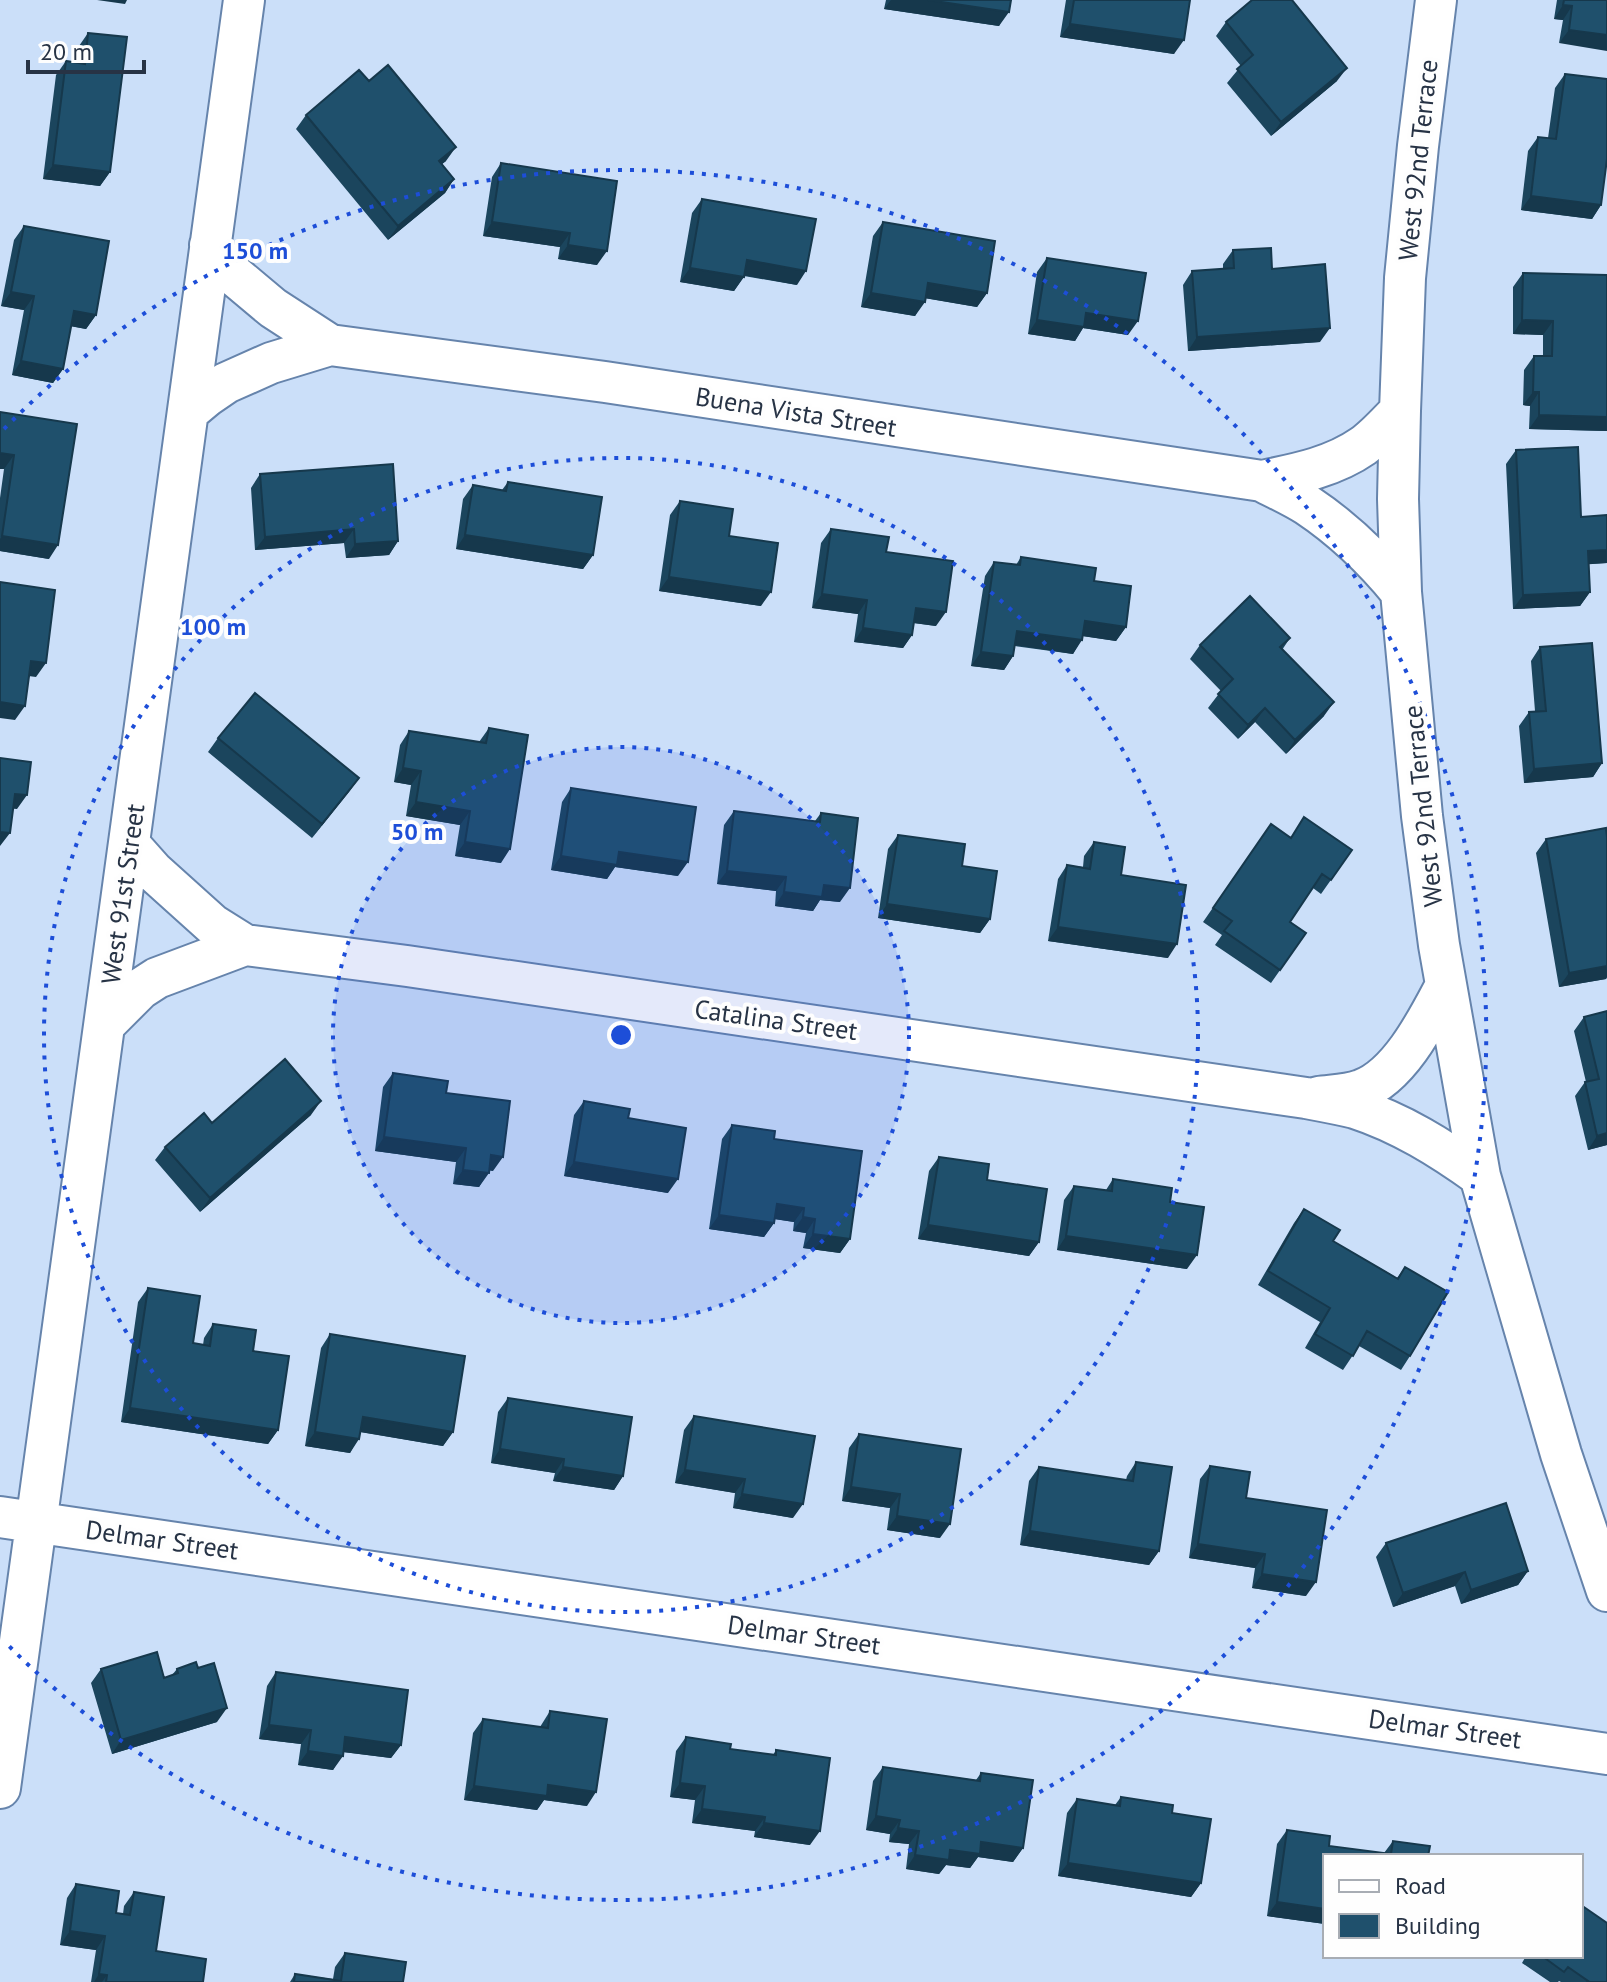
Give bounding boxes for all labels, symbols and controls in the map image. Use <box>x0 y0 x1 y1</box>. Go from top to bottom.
scale bar <box>28 24 144 74</box>
text: 20 m <box>40 36 92 67</box>
street label: West 92nd Terrace <box>1391 58 1444 262</box>
text: 150 m <box>222 235 288 266</box>
street label: Buena Vista Street <box>693 379 899 444</box>
text: 100 m <box>180 611 246 642</box>
street label: West 92nd Terrace <box>1396 704 1449 908</box>
street label: West 91st Street <box>94 801 152 986</box>
text: 50 m <box>391 816 443 847</box>
street label: Catalina Street <box>693 992 860 1047</box>
centre of rings <box>607 1021 635 1049</box>
street label: Delmar Street <box>84 1512 241 1567</box>
street label: Delmar Street <box>726 1607 883 1662</box>
street label: Delmar Street <box>1367 1701 1524 1756</box>
legend <box>1323 1854 1583 1958</box>
text: Road <box>1395 1870 1446 1901</box>
text: Building <box>1395 1910 1481 1941</box>

